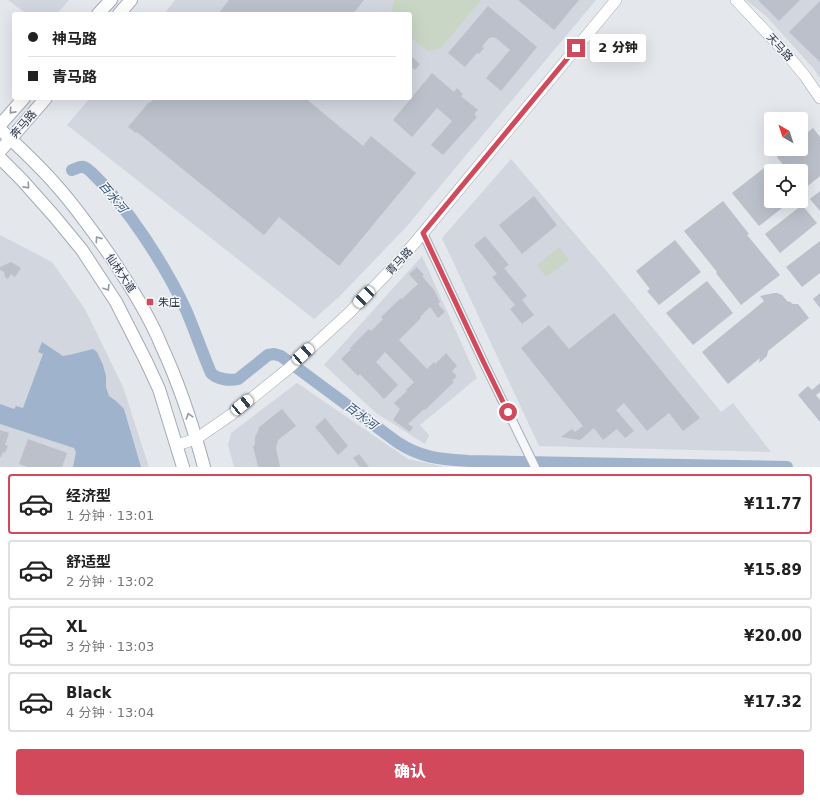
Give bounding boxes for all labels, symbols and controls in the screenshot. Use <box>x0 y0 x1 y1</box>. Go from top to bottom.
text: 神马路 <box>52 30 97 48</box>
street label: 天马路 <box>764 31 795 64</box>
callout: 2 分钟 <box>590 34 646 62</box>
route end <box>567 39 585 57</box>
text: 2 分钟 <box>598 40 638 55</box>
text: 青马路 <box>52 68 97 86</box>
one-way arrow <box>10 107 17 114</box>
street label: 奔马路 <box>8 108 39 141</box>
north arrow <box>764 112 808 156</box>
map controls <box>764 112 808 208</box>
button: locate <box>764 164 808 208</box>
water label: 百水河 <box>96 179 131 217</box>
one-way arrow <box>23 181 30 189</box>
one-way arrow <box>95 236 103 243</box>
street label: 青马路 <box>383 245 415 278</box>
street label: 仙林大道 <box>103 251 138 295</box>
one-way arrow <box>102 284 110 291</box>
car <box>351 284 377 310</box>
place label: 朱庄 <box>158 296 180 309</box>
marker: 朱庄 <box>145 297 155 307</box>
car <box>290 342 316 366</box>
car <box>229 393 255 417</box>
water label: 百水河 <box>342 400 381 434</box>
route start <box>499 403 517 421</box>
one-way arrow <box>185 413 194 420</box>
icon: car <box>18 486 54 522</box>
text: 经济型 <box>66 487 111 505</box>
text: ¥11.77 <box>744 495 802 513</box>
text: 1 分钟 · 13:01 <box>66 508 154 523</box>
icon: car <box>18 552 54 588</box>
text: 舒适型 <box>66 553 111 571</box>
text: ¥15.89 <box>744 561 802 579</box>
text: 2 分钟 · 13:02 <box>66 574 154 589</box>
icon: car <box>18 618 54 654</box>
text: XL <box>66 618 87 636</box>
text: ¥20.00 <box>744 627 802 645</box>
text: 3 分钟 · 13:03 <box>66 639 154 654</box>
icon: car <box>18 684 54 720</box>
text: Black <box>66 684 112 702</box>
text: ¥17.32 <box>744 693 802 711</box>
text: 4 分钟 · 13:04 <box>66 705 154 720</box>
button: 确认 <box>16 749 804 795</box>

